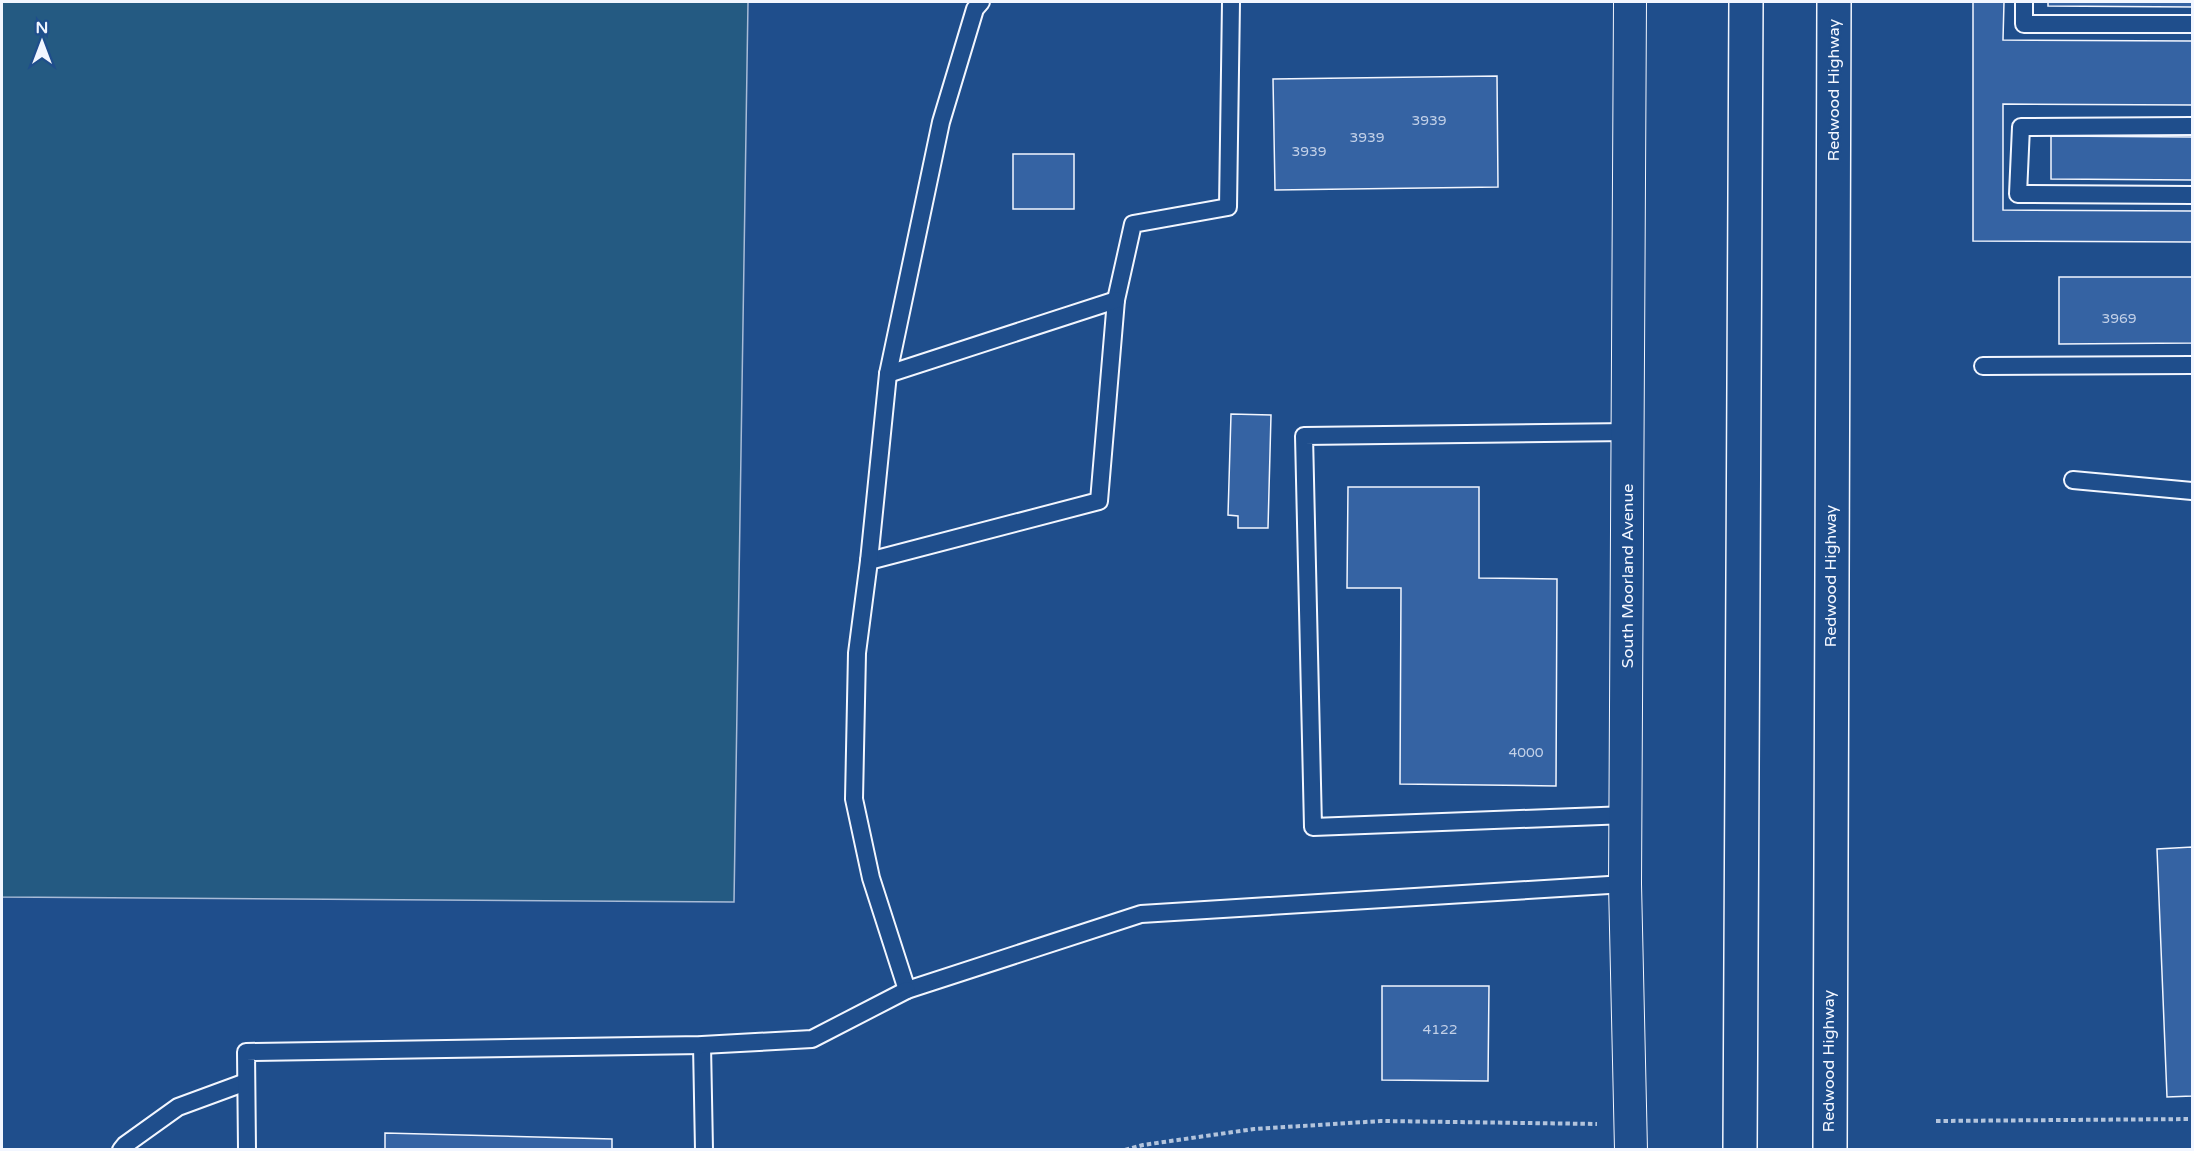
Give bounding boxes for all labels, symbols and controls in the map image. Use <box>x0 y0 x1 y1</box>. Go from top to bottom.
north arrow <box>12 12 72 72</box>
text: N <box>36 18 48 38</box>
street label: Redwood Highway <box>1824 18 1844 161</box>
house number: 3939 <box>1411 112 1447 129</box>
house number: 3939 <box>1349 129 1385 146</box>
house number: 3939 <box>1291 143 1327 160</box>
house number: 3969 <box>2101 310 2137 327</box>
street label: South Moorland Avenue <box>1618 484 1638 668</box>
street label: Redwood Highway <box>1821 504 1841 647</box>
house number: 4000 <box>1508 744 1544 761</box>
street label: Redwood Highway <box>1819 989 1839 1132</box>
house number: 4122 <box>1422 1021 1458 1038</box>

